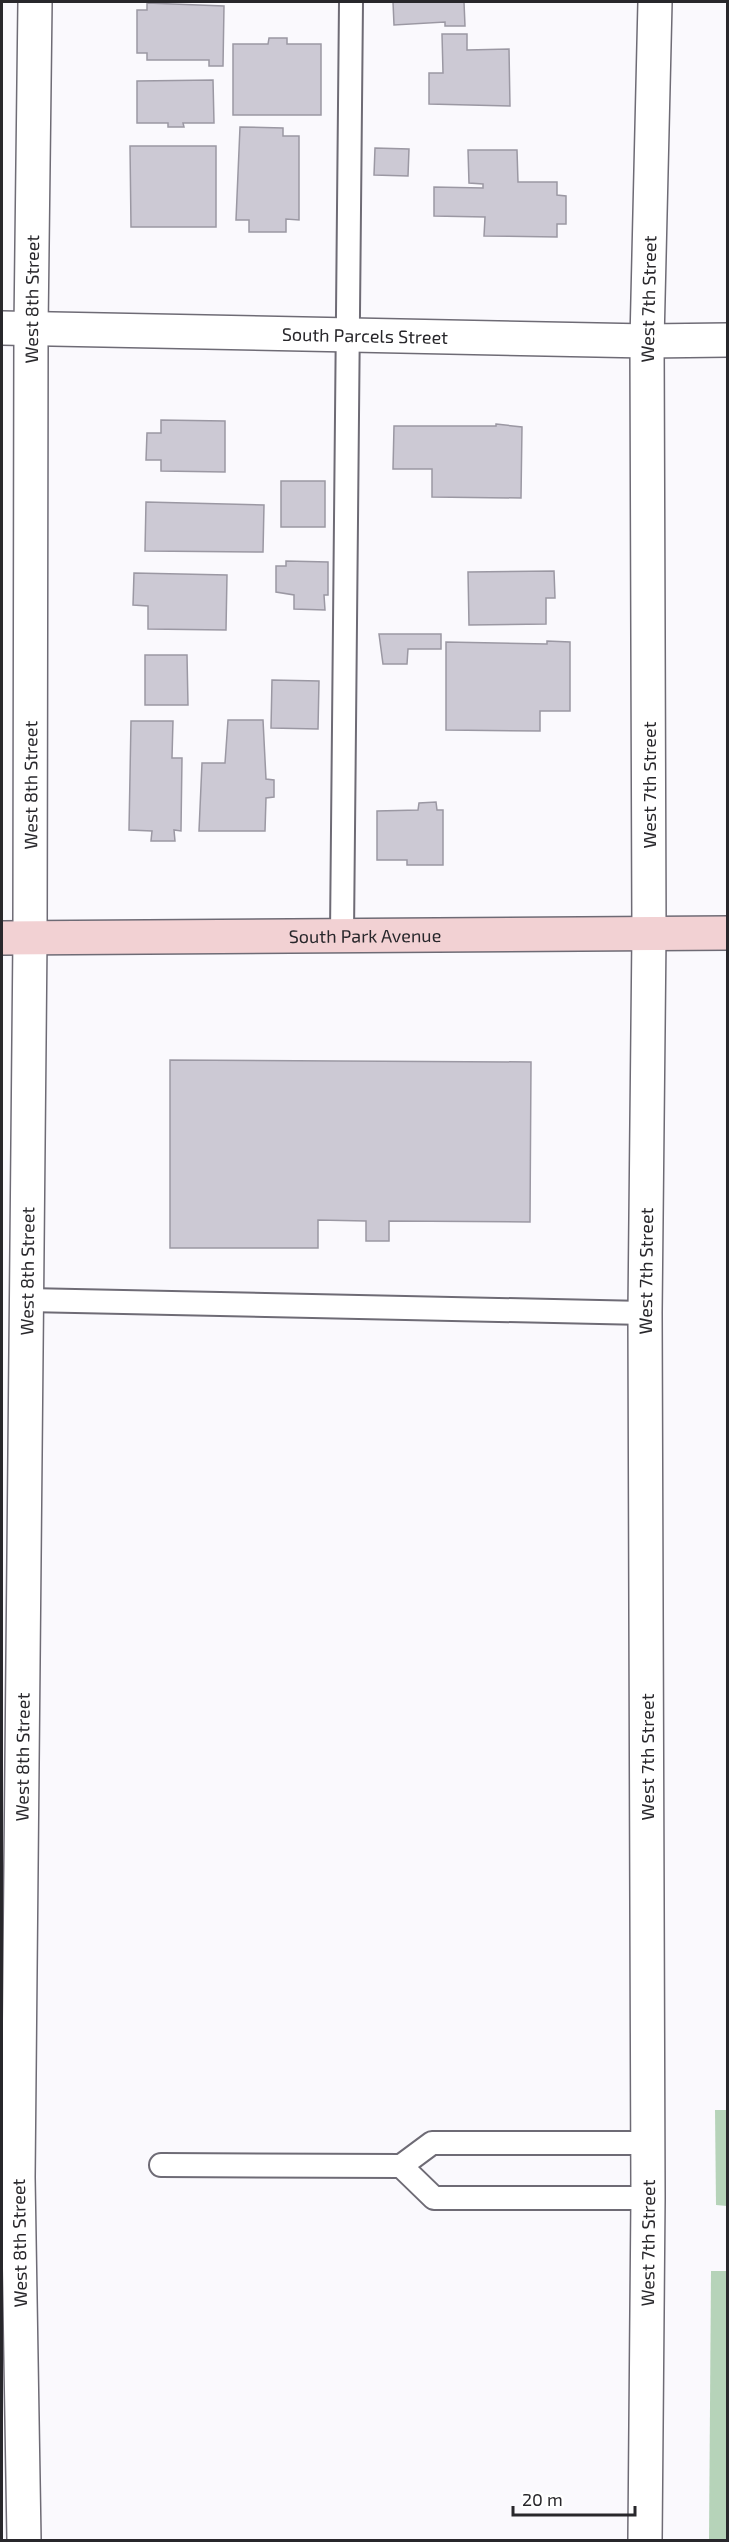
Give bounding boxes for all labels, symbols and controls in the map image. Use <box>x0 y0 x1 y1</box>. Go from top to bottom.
street label: West 8th Street <box>20 234 43 364</box>
street label: West 7th Street <box>636 235 660 363</box>
street label: South Parcels Street <box>282 323 448 348</box>
street label: West 8th Street <box>19 721 41 850</box>
street label: West 7th Street <box>638 721 660 849</box>
street label: South Park Avenue <box>289 924 441 947</box>
street label: West 8th Street <box>15 1206 38 1336</box>
street label: West 7th Street <box>634 1207 657 1335</box>
street label: West 8th Street <box>10 1692 34 1822</box>
street label: West 7th Street <box>636 1693 658 1821</box>
street label: West 8th Street <box>7 2178 31 2308</box>
street label: West 7th Street <box>636 2179 659 2307</box>
scale bar <box>513 2479 634 2517</box>
text: 20 m <box>522 2488 563 2510</box>

